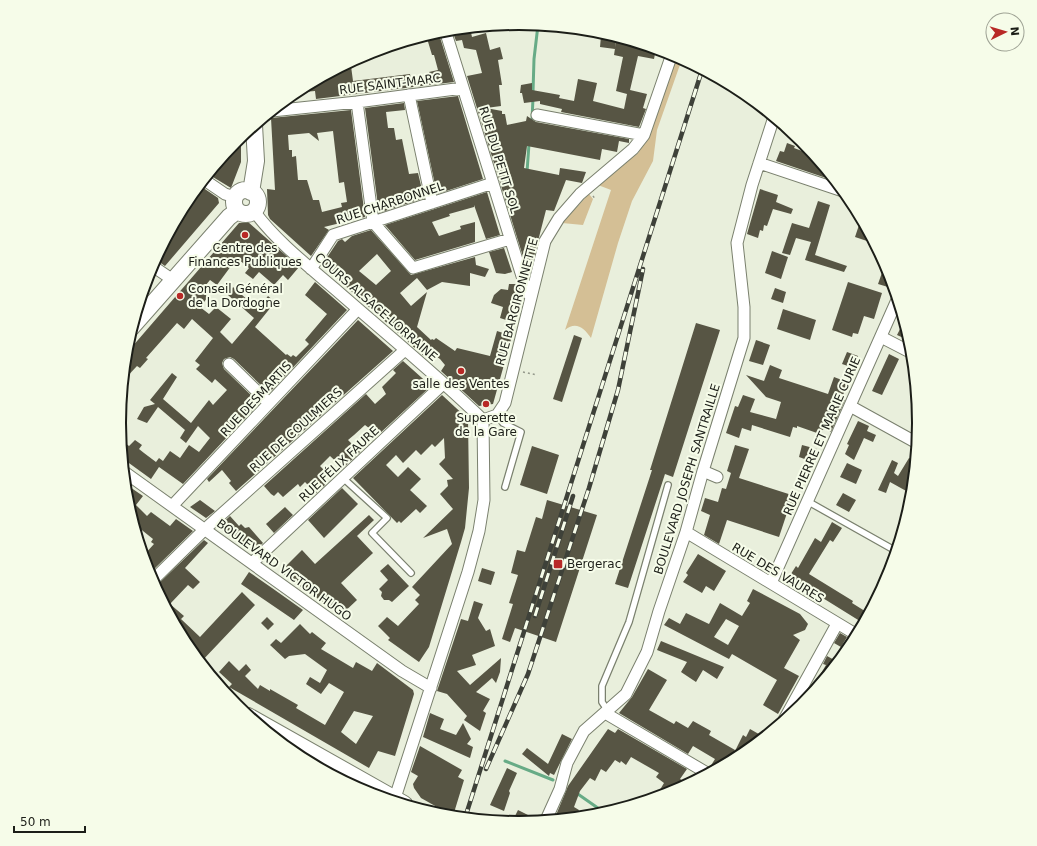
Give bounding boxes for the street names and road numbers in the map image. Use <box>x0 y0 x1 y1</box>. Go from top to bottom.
street label: RUE SAINT-MARC <box>338 71 442 97</box>
street label: RUE DU PETIT SOL <box>476 105 522 215</box>
street label: RUE CHARBONNEL <box>335 179 446 227</box>
street label: RUE BARGIRONNETTE <box>493 237 541 367</box>
street label: COURS ALSACE-LORRAINE <box>312 250 440 364</box>
street label: RUE PIERRE ET MARIE CURIE <box>781 355 863 517</box>
street label: RUE DESMARTIS <box>218 359 294 439</box>
street label: BOULEVARD JOSEPH SANTRAILLE <box>651 382 723 576</box>
street label: RUE DE COULMIERS <box>247 385 345 475</box>
street label: RUE FÉLIX FAURE <box>296 423 382 505</box>
street label: BOULEVARD VICTOR HUGO <box>214 516 354 624</box>
street label: RUE DES VAURES <box>730 540 826 606</box>

